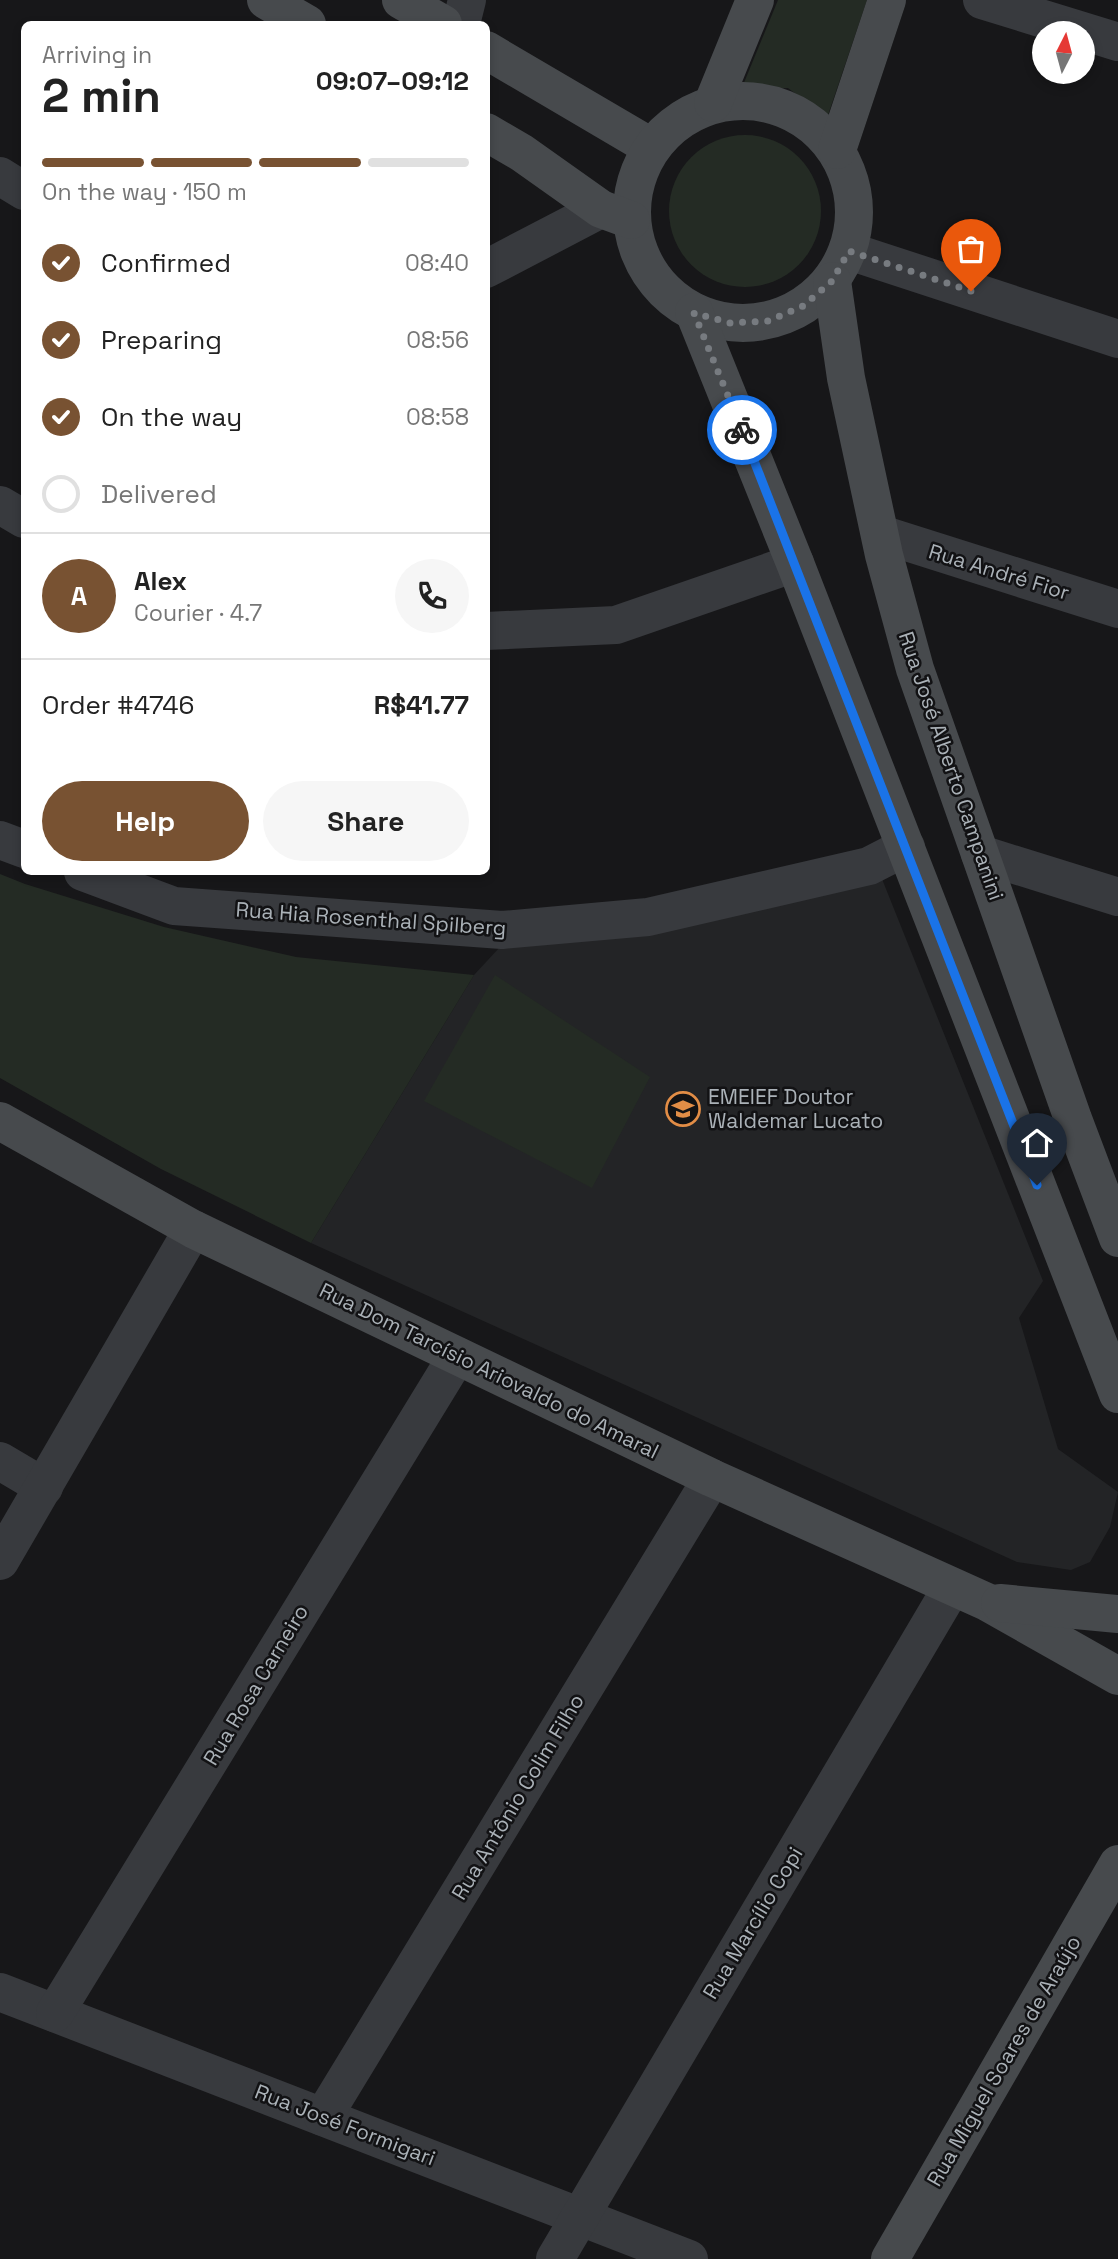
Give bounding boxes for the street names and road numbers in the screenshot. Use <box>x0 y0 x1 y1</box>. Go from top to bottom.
street label: Rua André Fior <box>926 537 1073 606</box>
street label: Rua José Alberto Campanini <box>893 628 1010 904</box>
street label: Rua Hia Rosenthal Spilberg <box>235 896 507 941</box>
street label: Rua Dom Tarcísio Ariovaldo do Amaral <box>315 1276 663 1465</box>
street label: Rua Rosa Carneiro <box>197 1599 314 1770</box>
street label: Rua Antônio Colim Filho <box>445 1689 590 1905</box>
street label: Rua Marcílio Copi <box>696 1842 809 2004</box>
street label: Rua Miguel Soares de Araújo <box>921 1930 1087 2191</box>
street label: Rua José Formigari <box>251 2078 439 2171</box>

